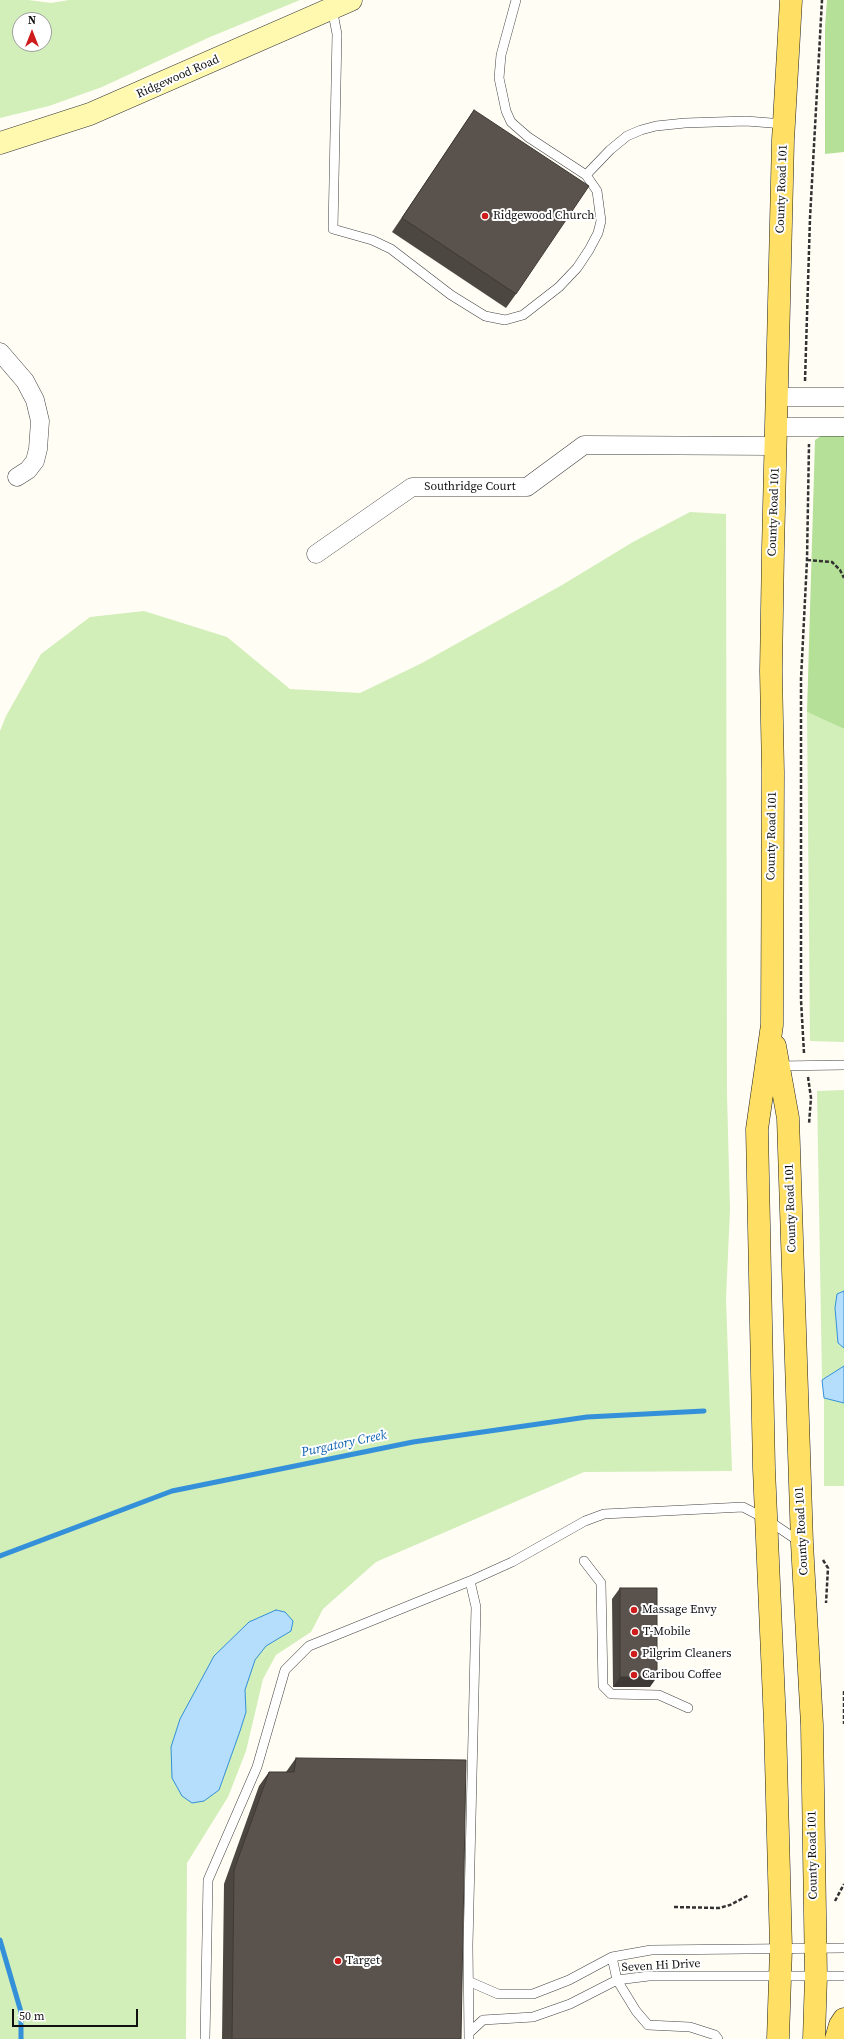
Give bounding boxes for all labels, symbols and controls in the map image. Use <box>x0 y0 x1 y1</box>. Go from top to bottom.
north arrow <box>12 12 52 52</box>
text: N <box>28 13 36 28</box>
street label: Ridgewood Road <box>134 52 222 102</box>
street label: County Road 101 <box>773 144 791 234</box>
place label: Ridgewood Church <box>493 209 594 223</box>
marker: Ridgewood Church <box>480 211 490 221</box>
street label: County Road 101 <box>765 467 783 557</box>
street label: Southridge Court <box>424 480 516 494</box>
street label: County Road 101 <box>764 791 780 881</box>
street label: County Road 101 <box>782 1163 800 1253</box>
water label: Purgatory Creek <box>300 1427 388 1461</box>
street label: County Road 101 <box>792 1486 812 1576</box>
place label: Massage Envy <box>642 1603 717 1617</box>
marker: Massage Envy <box>629 1605 639 1615</box>
place label: T-Mobile <box>643 1625 691 1639</box>
marker: T-Mobile <box>630 1627 640 1637</box>
place label: Pilgrim Cleaners <box>642 1647 731 1661</box>
marker: Pilgrim Cleaners <box>629 1649 639 1659</box>
place label: Caribou Coffee <box>642 1668 722 1682</box>
marker: Caribou Coffee <box>629 1670 639 1680</box>
street label: County Road 101 <box>805 1810 821 1900</box>
place label: Target <box>346 1954 380 1968</box>
marker: Target <box>333 1956 343 1966</box>
street label: Seven Hi Drive <box>621 1957 701 1975</box>
scale bar <box>14 2001 140 2027</box>
text: 50 m <box>19 2008 45 2024</box>

